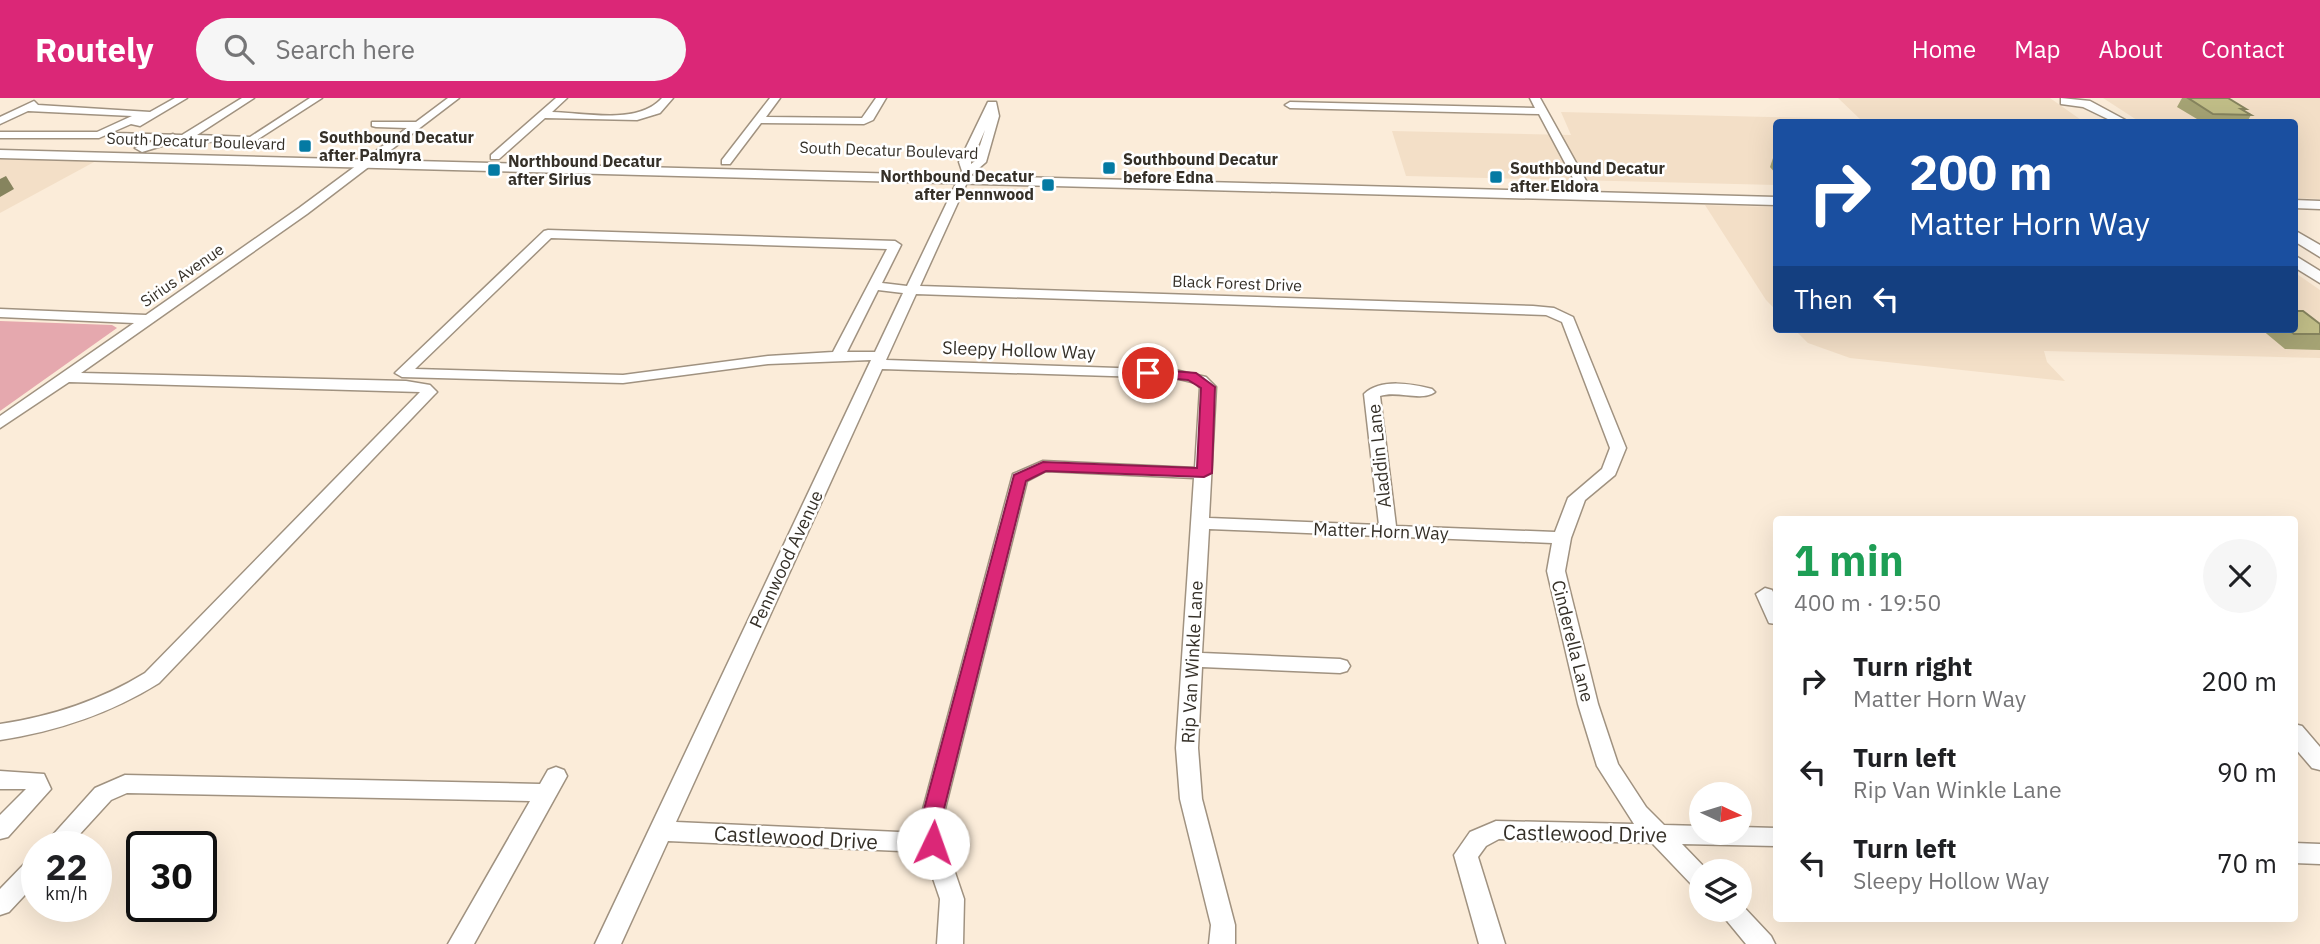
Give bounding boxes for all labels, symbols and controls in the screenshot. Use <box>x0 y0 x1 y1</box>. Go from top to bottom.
search box <box>196 18 686 81</box>
text: Routely <box>35 28 154 71</box>
icon: search <box>220 30 258 68</box>
text: Search here <box>276 32 415 66</box>
text: Home <box>1912 33 1976 65</box>
text: Map <box>2014 33 2060 65</box>
text: About <box>2098 33 2163 65</box>
text: Contact <box>2201 33 2285 65</box>
place label: Southbound Decatur after Palmyra <box>319 127 475 165</box>
street label: South Decatur Boulevard <box>106 128 286 154</box>
street label: South Decatur Boulevard <box>799 137 979 163</box>
marker: Southbound Decatur after Palmyra <box>297 138 313 154</box>
text: 200 m <box>1909 140 2053 203</box>
icon: right <box>1794 147 1885 238</box>
place label: Southbound Decatur before Edna <box>1123 149 1279 187</box>
place label: Northbound Decatur after Sirius <box>508 151 662 189</box>
place label: Southbound Decatur after Eldora <box>1510 158 1666 196</box>
marker: Southbound Decatur before Edna <box>1101 160 1117 176</box>
marker: Northbound Decatur after Sirius <box>486 162 502 178</box>
place label: Northbound Decatur after Pennwood <box>880 166 1035 204</box>
marker: Southbound Decatur after Eldora <box>1488 169 1504 185</box>
marker: Northbound Decatur after Pennwood <box>1040 177 1056 193</box>
text: Matter Horn Way <box>1909 202 2150 244</box>
street label: Sirius Avenue <box>136 239 228 311</box>
street label: Black Forest Drive <box>1172 271 1302 295</box>
icon: left <box>1867 280 1905 318</box>
text: Then <box>1794 282 1853 316</box>
street label: Sleepy Hollow Way <box>942 336 1096 364</box>
pin <box>1118 343 1178 403</box>
icon: arrive <box>1129 354 1167 392</box>
street label: Aladdin Lane <box>1362 403 1396 509</box>
street label: Pennwood Avenue <box>744 486 828 632</box>
street label: Matter Horn Way <box>1313 517 1449 545</box>
text: 1 min <box>1794 533 1904 588</box>
button: close <box>2203 539 2277 613</box>
street label: Cinderella Lane <box>1547 578 1599 704</box>
street label: Rip Van Winkle Lane <box>1176 580 1208 744</box>
text: 400 m · 19:50 <box>1794 587 1941 617</box>
text: Turn right <box>1853 649 1972 683</box>
icon: right <box>1794 662 1832 700</box>
text: 200 m <box>2201 664 2277 698</box>
text: Matter Horn Way <box>1853 683 2026 713</box>
text: Turn left <box>1853 740 1956 774</box>
icon: left <box>1794 753 1832 791</box>
text: 90 m <box>2217 755 2277 789</box>
text: Rip Van Winkle Lane <box>1853 774 2062 804</box>
north arrow <box>1689 782 1752 845</box>
map controls <box>1689 782 1752 922</box>
position arrow <box>896 806 970 880</box>
street label: Castlewood Drive <box>1503 818 1667 848</box>
street label: Castlewood Drive <box>713 819 879 855</box>
speed limit sign: 30 <box>126 831 217 922</box>
text: Turn left <box>1853 831 1956 865</box>
text: 22 <box>45 844 88 890</box>
icon: left <box>1794 844 1832 882</box>
text: 70 m <box>2217 846 2277 880</box>
button: layers <box>1689 859 1752 922</box>
text: Sleepy Hollow Way <box>1853 865 2049 895</box>
text: km/h <box>45 882 88 905</box>

